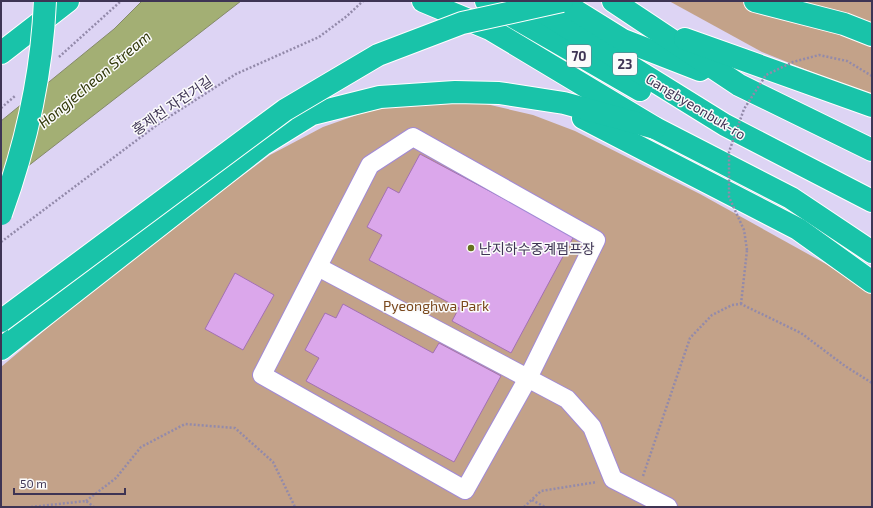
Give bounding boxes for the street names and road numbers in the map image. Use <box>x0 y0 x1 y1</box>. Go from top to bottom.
road number: 70 <box>567 45 591 67</box>
road number: 23 <box>613 53 637 75</box>
street label: Gangbyeonbuk-ro <box>643 69 749 143</box>
street label: 홍제천 자전거길 <box>129 72 215 138</box>

